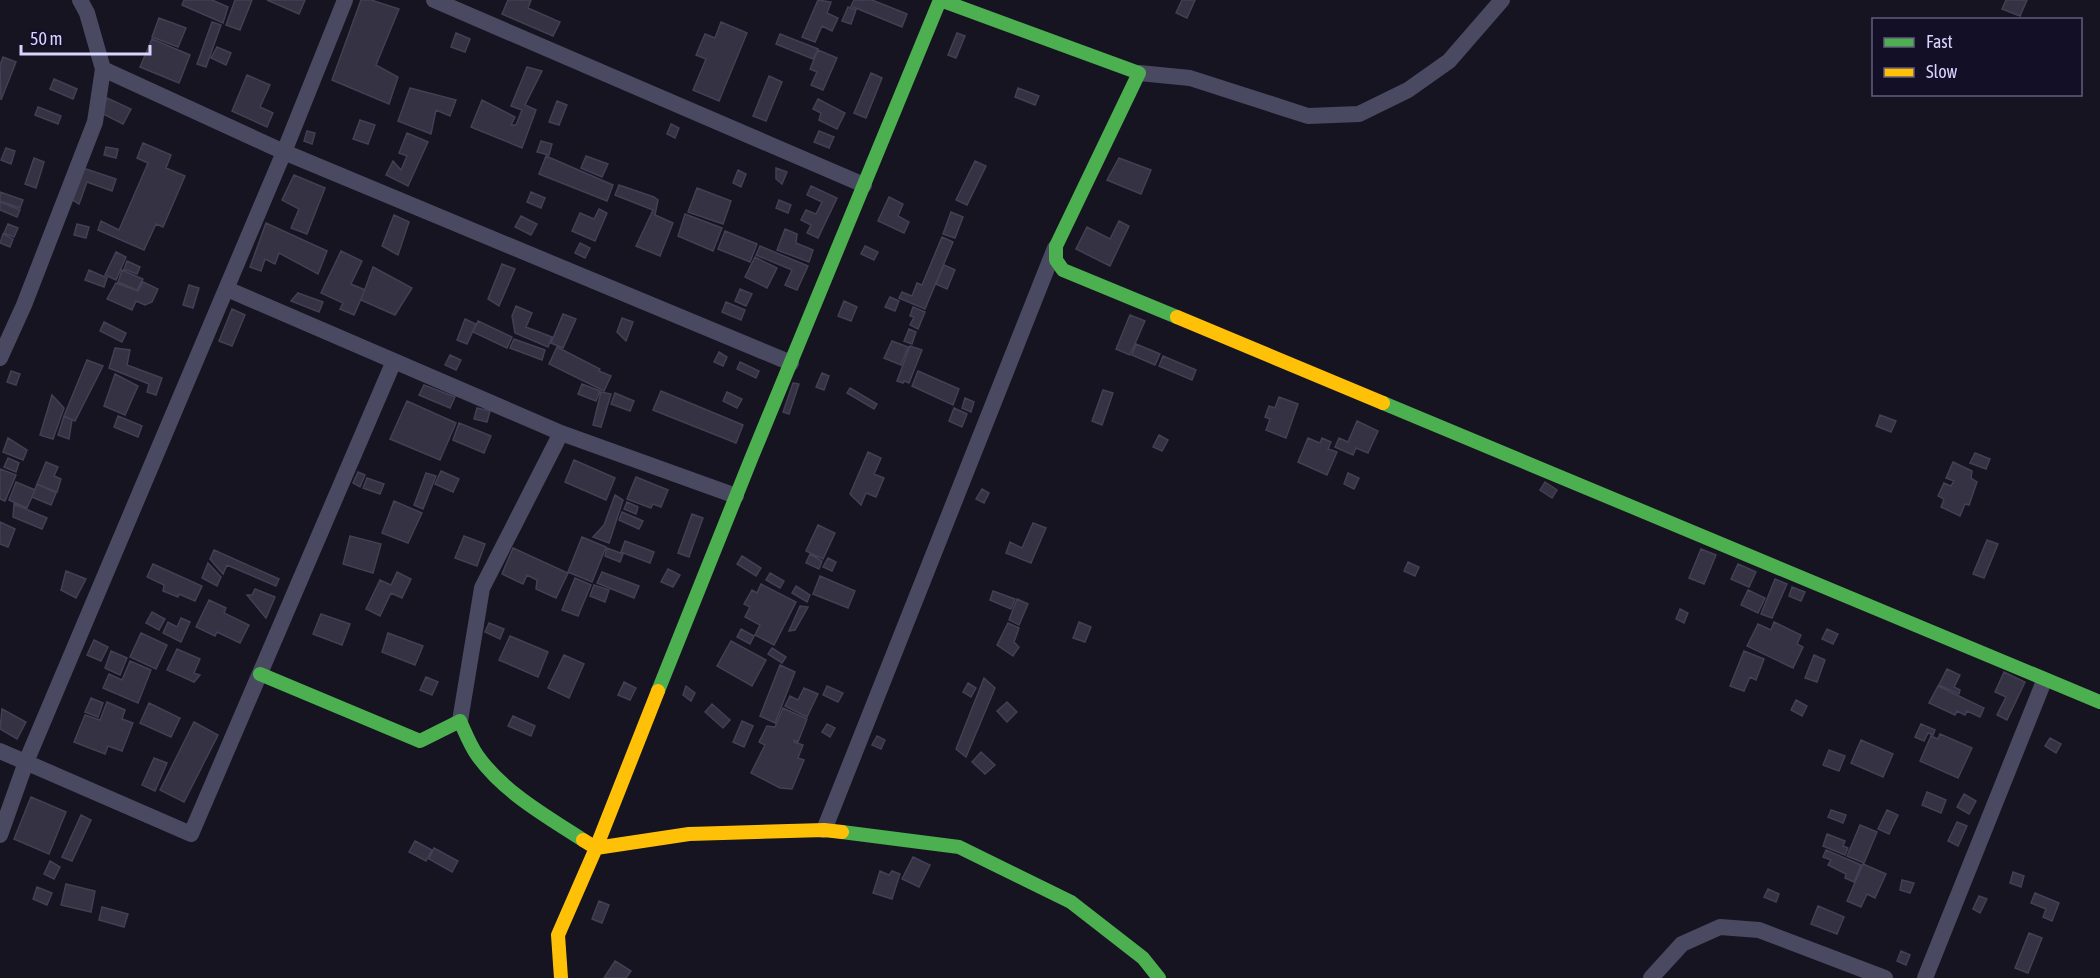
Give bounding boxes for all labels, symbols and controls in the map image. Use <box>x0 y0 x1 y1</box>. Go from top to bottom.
scale bar <box>21 18 150 56</box>
legend <box>1872 18 2082 96</box>
text: 50 m <box>30 28 62 49</box>
text: Fast <box>1926 31 1953 52</box>
text: Slow <box>1926 61 1957 82</box>

